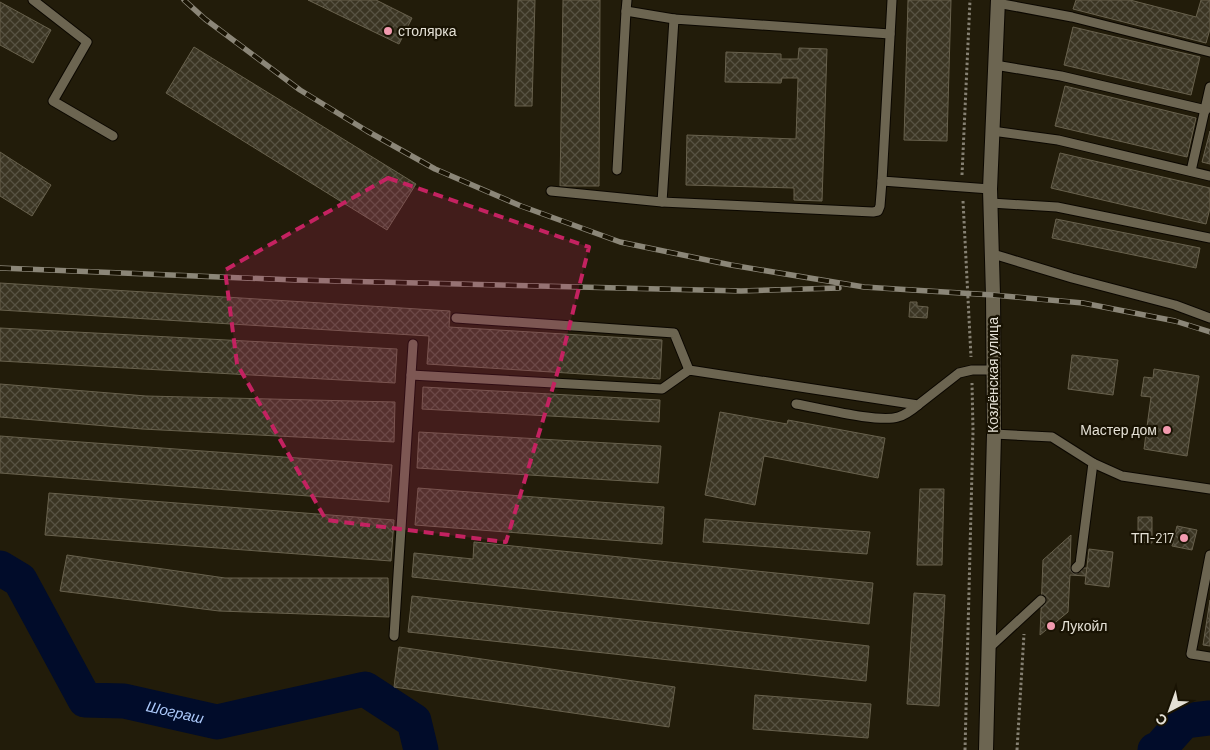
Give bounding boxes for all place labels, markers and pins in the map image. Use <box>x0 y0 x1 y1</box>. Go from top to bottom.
place label: столярка <box>398 22 457 39</box>
marker: столярка <box>382 25 394 37</box>
place label: Мастер дом <box>1080 421 1157 438</box>
marker: Мастер дом <box>1161 424 1173 436</box>
place label: ТП-217 <box>1131 529 1174 546</box>
marker: ТП-217 <box>1178 532 1190 544</box>
place label: Лукойл <box>1061 617 1107 634</box>
marker: Лукойл <box>1045 620 1057 632</box>

